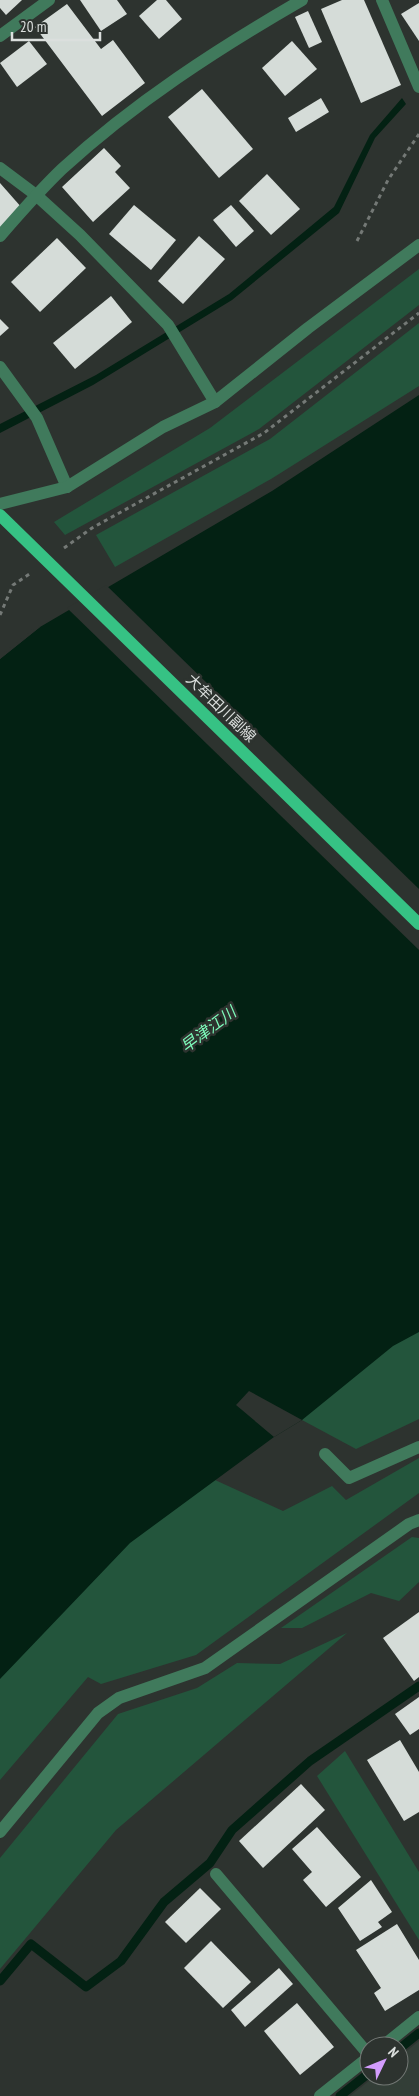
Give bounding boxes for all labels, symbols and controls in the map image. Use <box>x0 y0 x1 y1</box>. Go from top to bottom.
scale bar <box>12 10 100 42</box>
text: 20 m <box>20 17 46 36</box>
street label: 大牟田川副線 <box>182 670 260 746</box>
water label: 早津江川 <box>176 1001 241 1056</box>
north arrow <box>359 2036 409 2086</box>
text: N <box>384 2043 403 2061</box>

